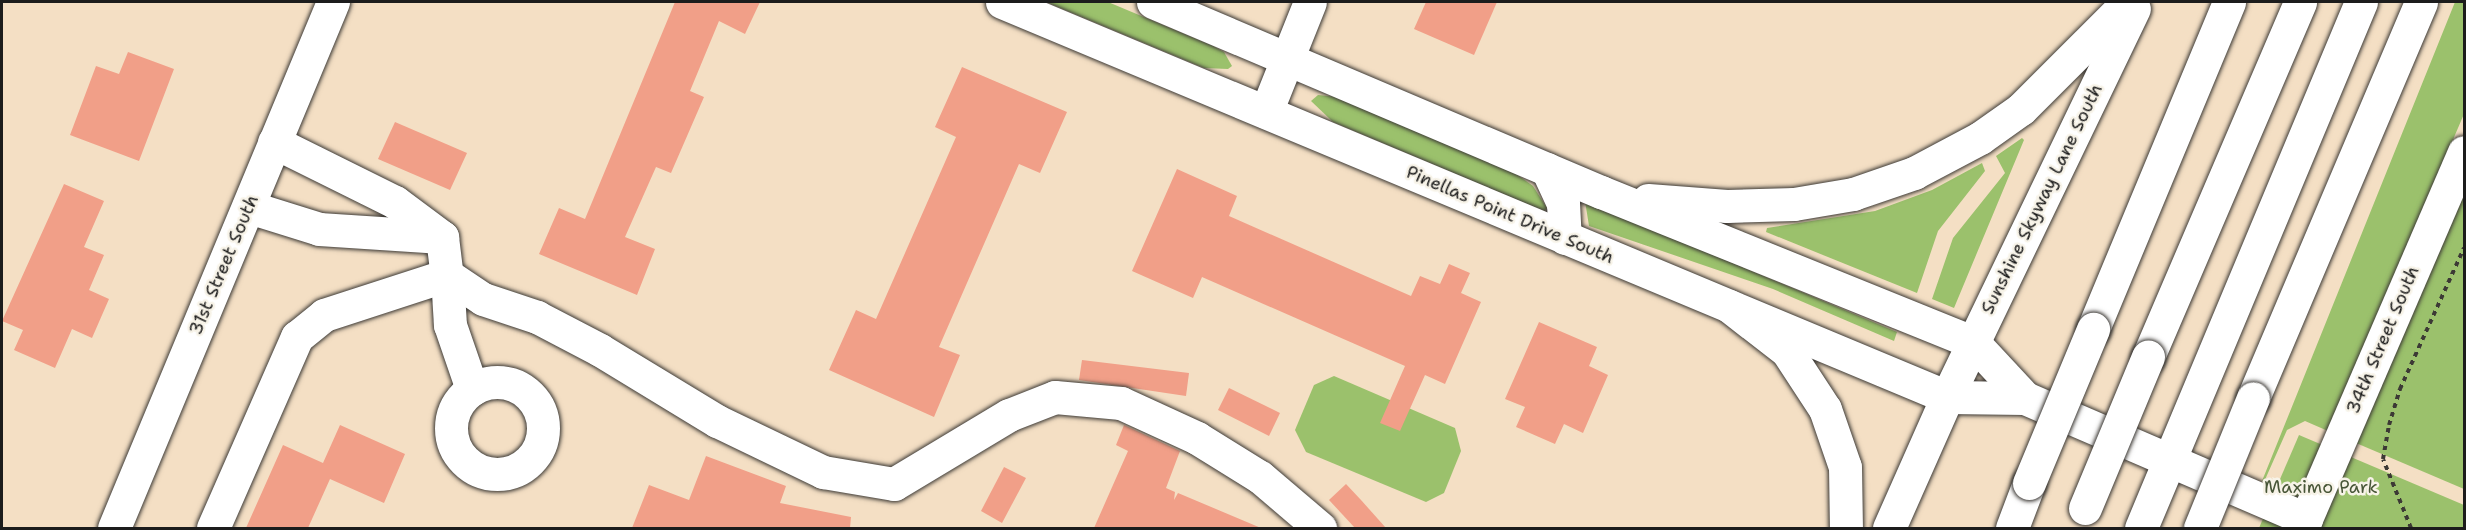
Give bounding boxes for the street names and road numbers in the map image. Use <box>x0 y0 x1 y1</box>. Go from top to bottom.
street label: Sunshine Skyway Lane South <box>1977 80 2107 318</box>
street label: Pinellas Point Drive South <box>1403 161 1617 269</box>
street label: 31st Street South <box>185 192 263 338</box>
street label: 34th Street South <box>2342 263 2424 417</box>

